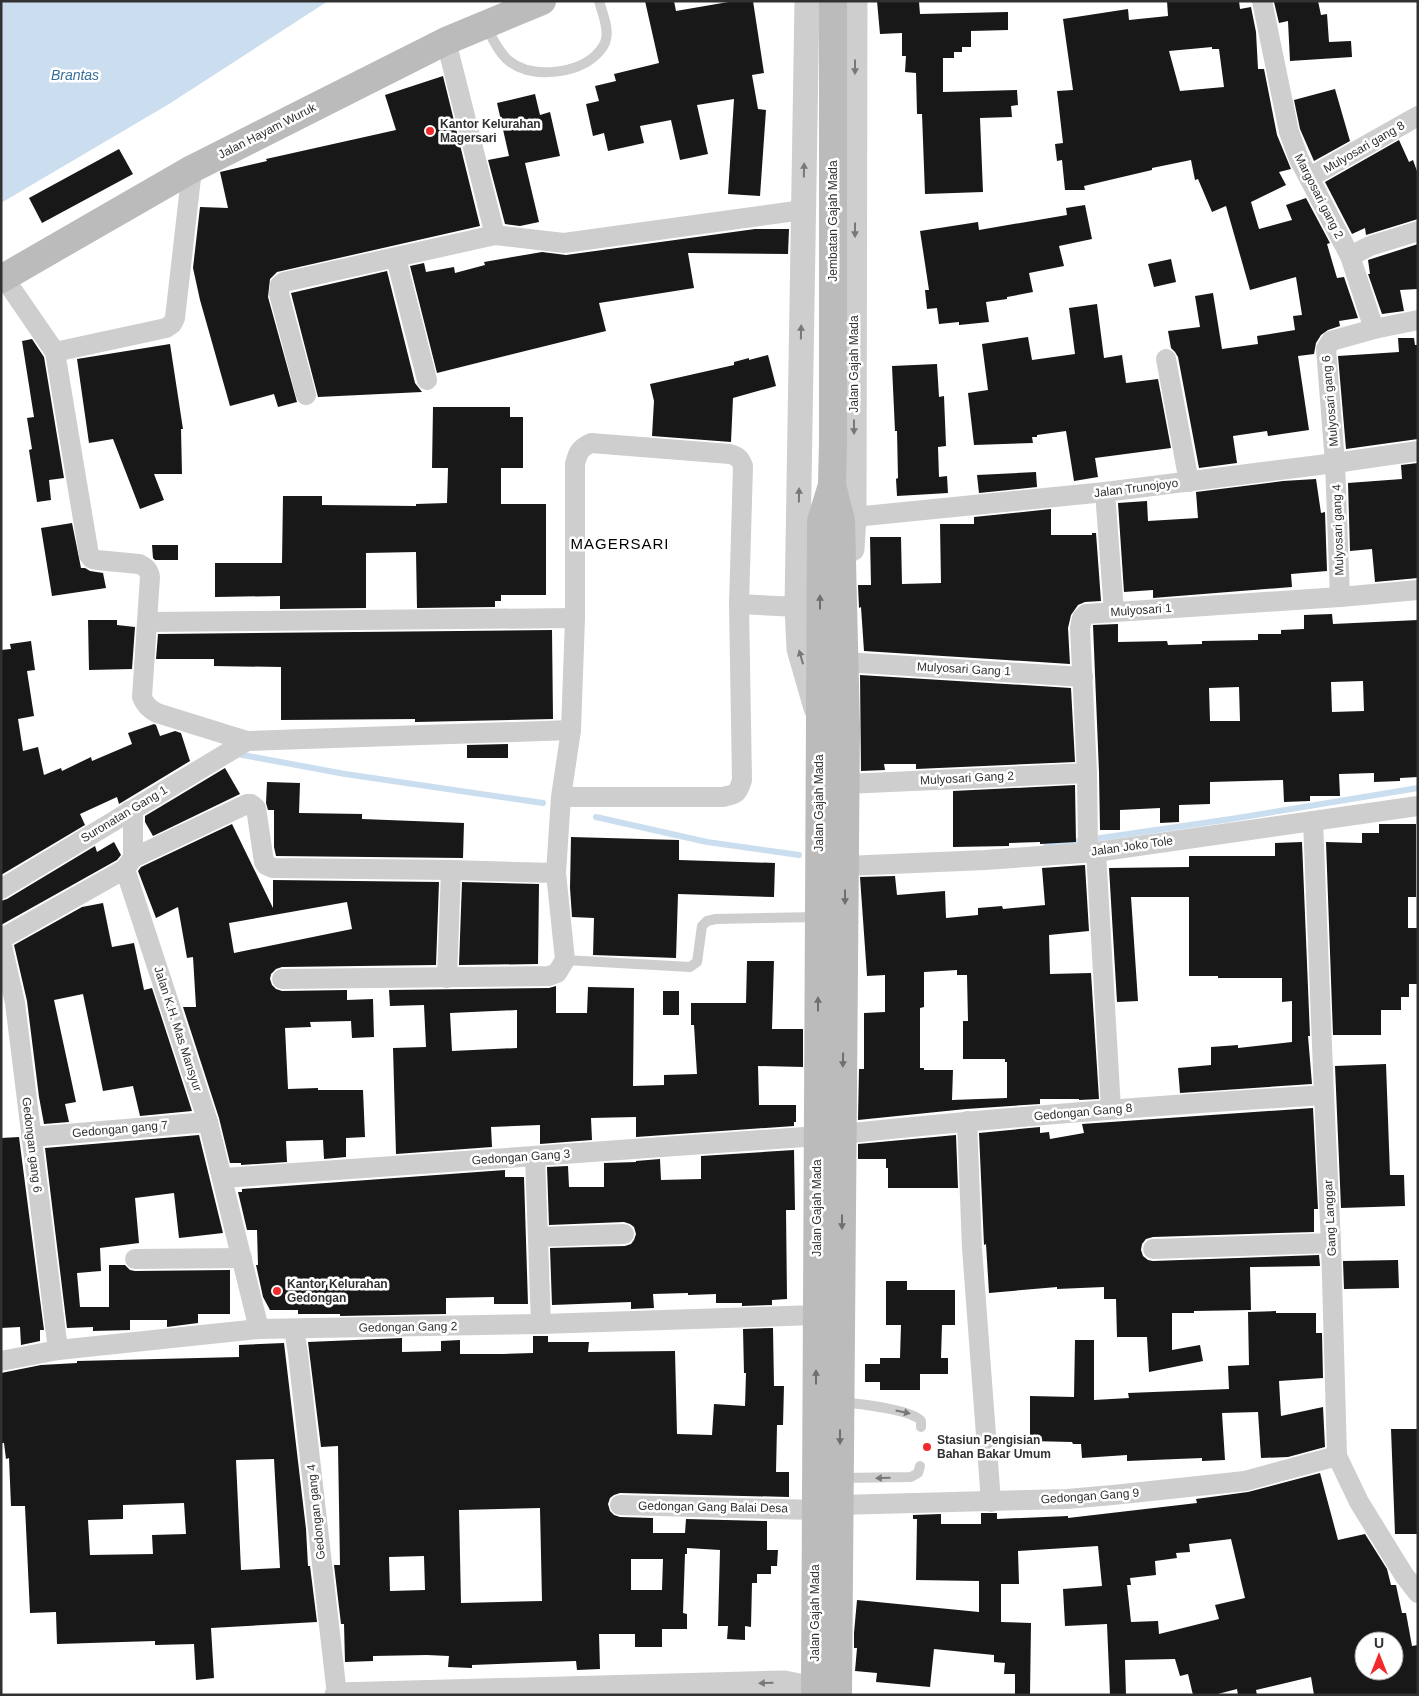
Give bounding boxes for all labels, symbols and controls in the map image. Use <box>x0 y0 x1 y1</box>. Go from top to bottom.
one-way arrow <box>851 60 859 76</box>
water label: Brantas <box>51 67 99 83</box>
street label: Jalan Hayam Wuruk <box>216 100 319 162</box>
place label: Kantor Kelurahan Magersari <box>440 117 541 145</box>
street label: Mulyosari gang 8 <box>1321 118 1407 176</box>
marker: Kantor Kelurahan Magersari <box>424 125 436 137</box>
street label: Margosari gang 2 <box>1292 151 1347 241</box>
street label: Jembatan Gajah Mada <box>826 160 840 282</box>
one-way arrow <box>800 161 808 177</box>
one-way arrow <box>851 222 859 238</box>
street label: Jalan Gajah Mada <box>847 315 861 413</box>
one-way arrow <box>797 324 805 340</box>
street label: Mulyosari gang 6 <box>1319 355 1341 447</box>
one-way arrow <box>850 420 858 436</box>
street label: Jalan Trunojoyo <box>1093 476 1179 500</box>
street label: Mulyosari gang 4 <box>1329 484 1347 576</box>
one-way arrow <box>795 486 803 502</box>
district label: MAGERSARI <box>570 535 670 552</box>
one-way arrow <box>816 593 824 609</box>
street label: Mulyosari 1 <box>1110 601 1172 619</box>
one-way arrow <box>797 649 805 664</box>
street label: Mulyosari Gang 1 <box>917 660 1012 678</box>
street label: Jalan Gajah Mada <box>812 754 826 852</box>
street label: Mulyosari Gang 2 <box>920 769 1015 787</box>
street label: Suronatan Gang 1 <box>78 783 170 845</box>
street label: Jalan Joko Tole <box>1090 833 1174 859</box>
one-way arrow <box>841 889 849 905</box>
street label: Jalan K.H. Mas Mansyur <box>151 965 205 1093</box>
one-way arrow <box>814 996 822 1012</box>
one-way arrow <box>839 1052 847 1068</box>
street label: Gedongan gang 6 <box>19 1096 45 1194</box>
street label: Gedongan Gang 8 <box>1033 1101 1133 1123</box>
street label: Gedongan gang 7 <box>72 1118 169 1140</box>
street label: Gedongan Gang 3 <box>471 1147 571 1167</box>
street label: Jalan Gajah Mada <box>810 1159 824 1257</box>
street label: Gang Langgar <box>1321 1179 1339 1257</box>
one-way arrow <box>838 1214 846 1230</box>
place label: Kantor Kelurahan Gedongan <box>287 1277 388 1305</box>
marker: Kantor Kelurahan Gedongan <box>271 1285 283 1297</box>
street label: Gedongan Gang 2 <box>359 1319 458 1335</box>
one-way arrow <box>812 1369 820 1385</box>
one-way arrow <box>895 1408 910 1416</box>
one-way arrow <box>836 1429 844 1445</box>
place label: Stasiun Pengisian Bahan Bakar Umum <box>937 1433 1051 1461</box>
marker: Stasiun Pengisian Bahan Bakar Umum <box>921 1441 933 1453</box>
street label: Gedongan gang 4 <box>304 1463 328 1561</box>
one-way arrow <box>875 1474 891 1482</box>
street label: Gedongan Gang 9 <box>1040 1486 1140 1506</box>
street label: Gedongan Gang Balai Desa <box>638 1499 788 1515</box>
street label: Jalan Gajah Mada <box>808 1564 822 1662</box>
north arrow <box>1354 1631 1404 1681</box>
text: U <box>1374 1635 1384 1651</box>
one-way arrow <box>758 1680 774 1688</box>

